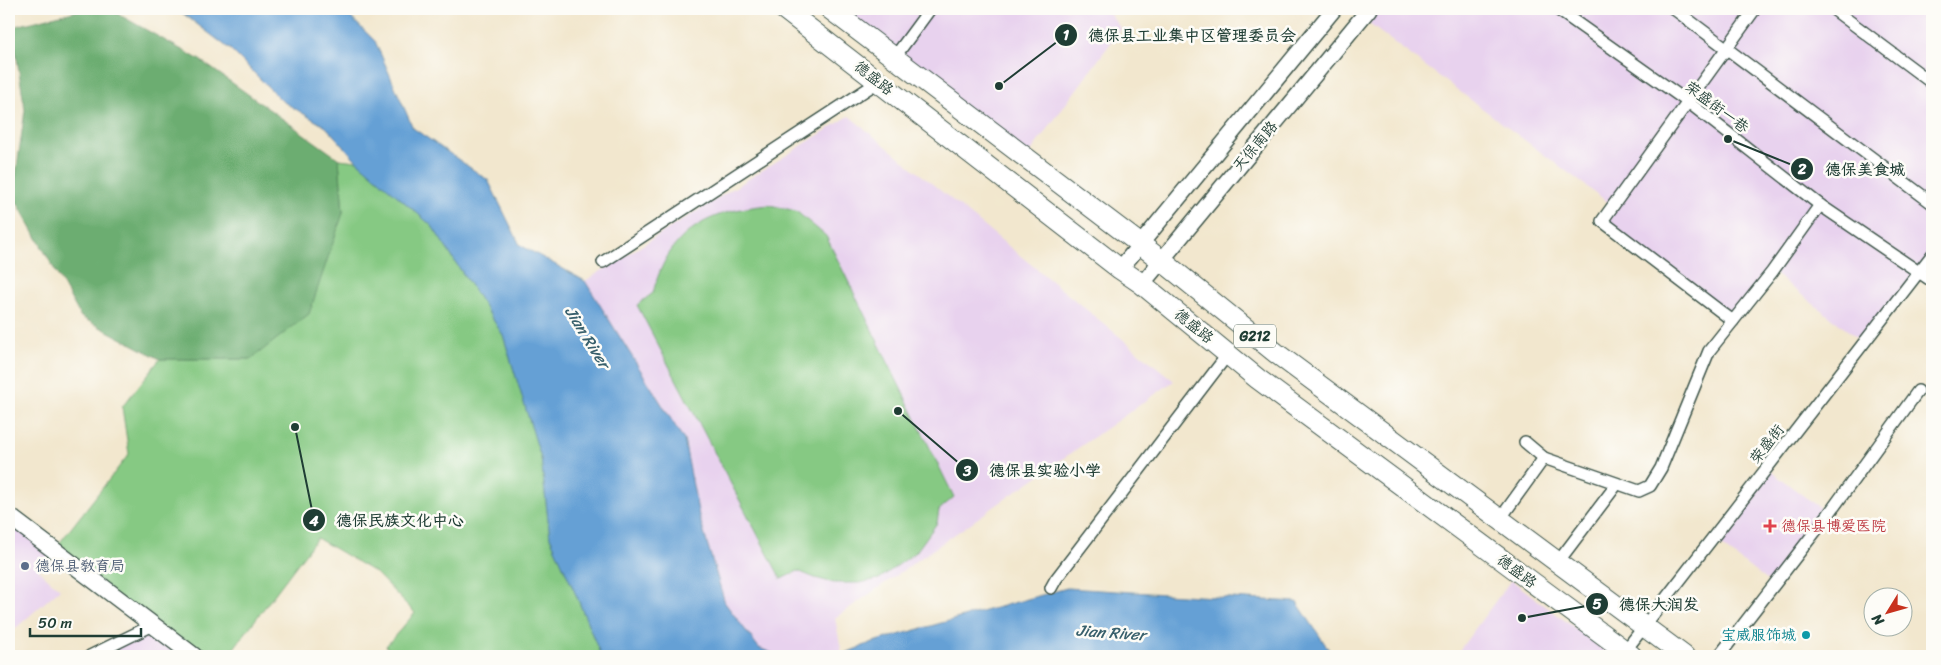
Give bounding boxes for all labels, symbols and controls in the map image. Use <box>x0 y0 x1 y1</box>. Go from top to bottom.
callout: 德保县工业集中区管理委员会 <box>1053 19 1306 50</box>
text: 德保县工业集中区管理委员会 <box>1088 21 1296 50</box>
text: 1 <box>1063 22 1070 48</box>
street label: 德盛路 <box>848 54 900 102</box>
street label: 荣盛街一巷 <box>1679 74 1755 140</box>
street label: 天保南路 <box>1226 115 1284 177</box>
callout: 德保美食城 <box>1790 153 1915 184</box>
text: 德保美食城 <box>1825 155 1905 184</box>
text: 2 <box>1797 156 1807 182</box>
water label: Jian River <box>557 300 619 376</box>
street label: 德盛路 <box>1168 302 1220 350</box>
road number: G212 <box>1234 324 1276 348</box>
street label: 荣盛街 <box>1743 418 1791 470</box>
callout: 德保县实验小学 <box>954 455 1111 486</box>
text: 德保县实验小学 <box>989 456 1101 485</box>
text: 3 <box>962 458 972 484</box>
callout: 德保民族文化中心 <box>301 505 474 536</box>
text: 德保民族文化中心 <box>336 506 464 535</box>
text: 4 <box>308 508 319 534</box>
place label: 德保县博爱医院 <box>1781 513 1886 539</box>
marker: 德保县博爱医院 <box>1763 519 1777 533</box>
street label: 德盛路 <box>1491 547 1543 595</box>
place label: 德保县教育局 <box>35 553 125 579</box>
marker: 德保县教育局 <box>19 560 31 572</box>
callout: 德保大润发 <box>1584 588 1709 619</box>
north arrow <box>1864 588 1914 638</box>
text: 德保大润发 <box>1619 590 1699 619</box>
text: 5 <box>1592 591 1602 617</box>
scale bar <box>30 605 141 637</box>
text: N <box>1865 608 1892 632</box>
text: 50 m <box>38 610 73 636</box>
water label: Jian River <box>1075 616 1149 650</box>
place label: 宝威服饰城 <box>1721 622 1796 648</box>
marker: 宝威服饰城 <box>1800 629 1812 641</box>

